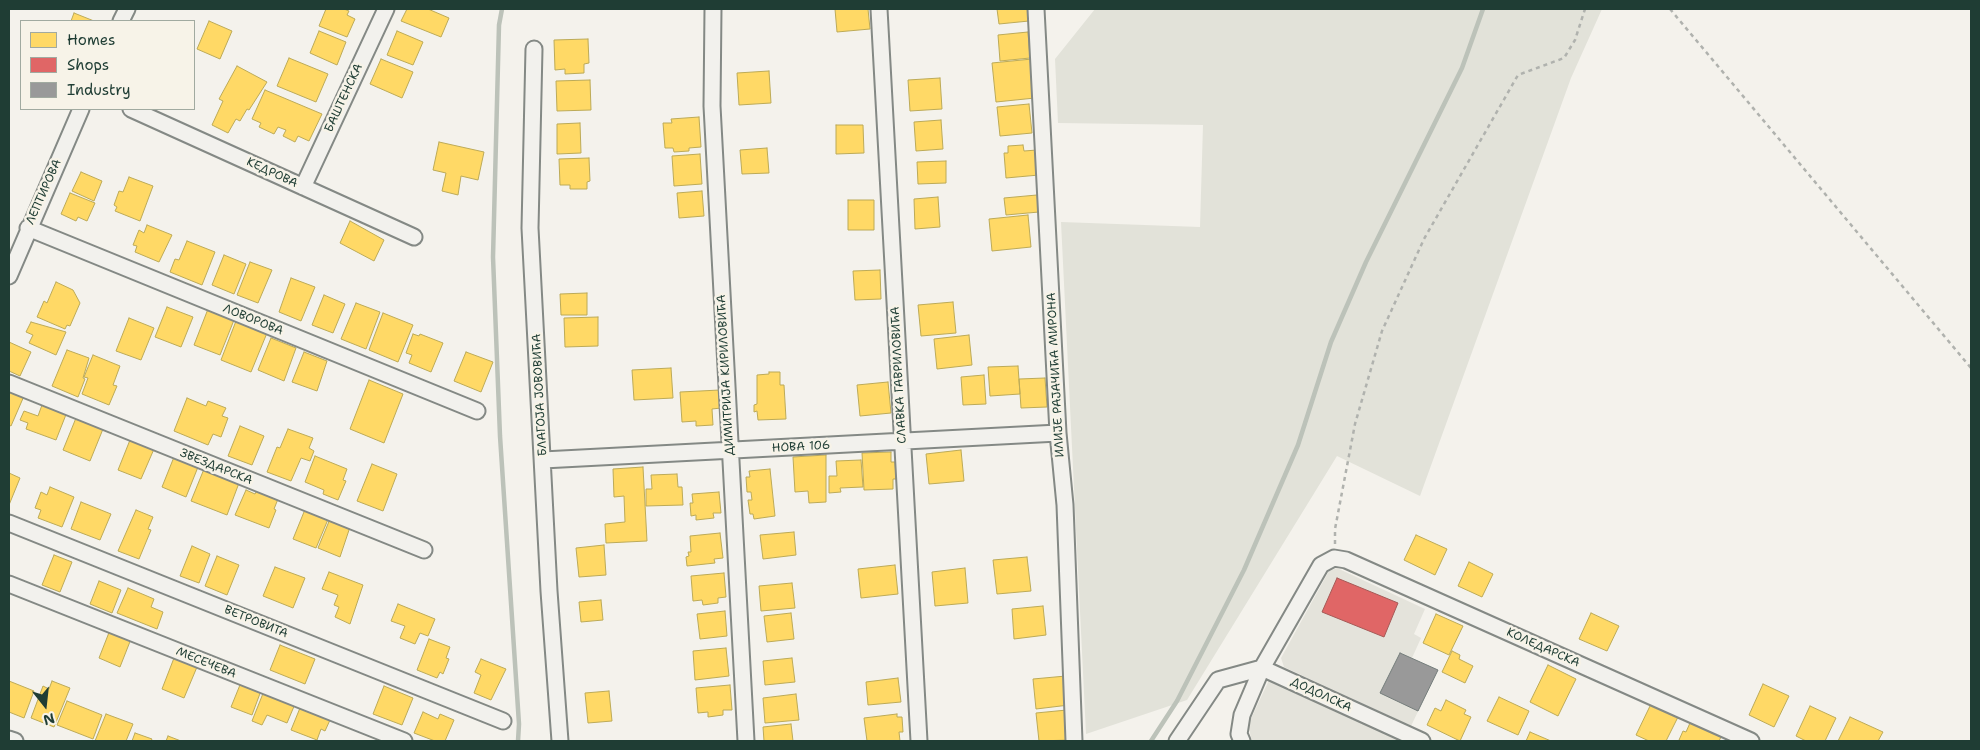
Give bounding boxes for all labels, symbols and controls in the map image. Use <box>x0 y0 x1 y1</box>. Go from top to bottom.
legend <box>20 20 195 110</box>
text: Homes <box>67 30 115 50</box>
text: Shops <box>67 55 109 75</box>
street label: БАШТЕНСКА <box>322 61 366 135</box>
text: Industry <box>67 80 131 100</box>
street label: КЕДРОВА <box>244 155 300 191</box>
street label: ЛЕПТИРОВА <box>23 157 65 227</box>
street label: ИЛИЈЕ РАЈАЧИЋА МИРОНА <box>1044 292 1068 458</box>
street label: ДИМИТРИЈА КИРИЛОВИЋА <box>715 294 737 456</box>
street label: ЛОВОРОВА <box>221 301 285 339</box>
street label: СЛАВКА ГАВРИЛОВИЋА <box>888 306 910 444</box>
street label: БЛАГОЈА ЈОВОВИЋА <box>530 333 550 457</box>
street label: НОВА 106 <box>771 438 831 456</box>
street label: ЗВЕЗДАРСКА <box>178 446 254 488</box>
street label: ВЕТРОВИТА <box>222 603 290 641</box>
street label: КОЛЕДАРСКА <box>1504 625 1582 671</box>
street label: МЕСЕЧЕВА <box>174 644 238 682</box>
street label: ДОДОЛСКА <box>1288 675 1354 715</box>
north arrow <box>20 680 70 730</box>
text: N <box>41 709 57 730</box>

